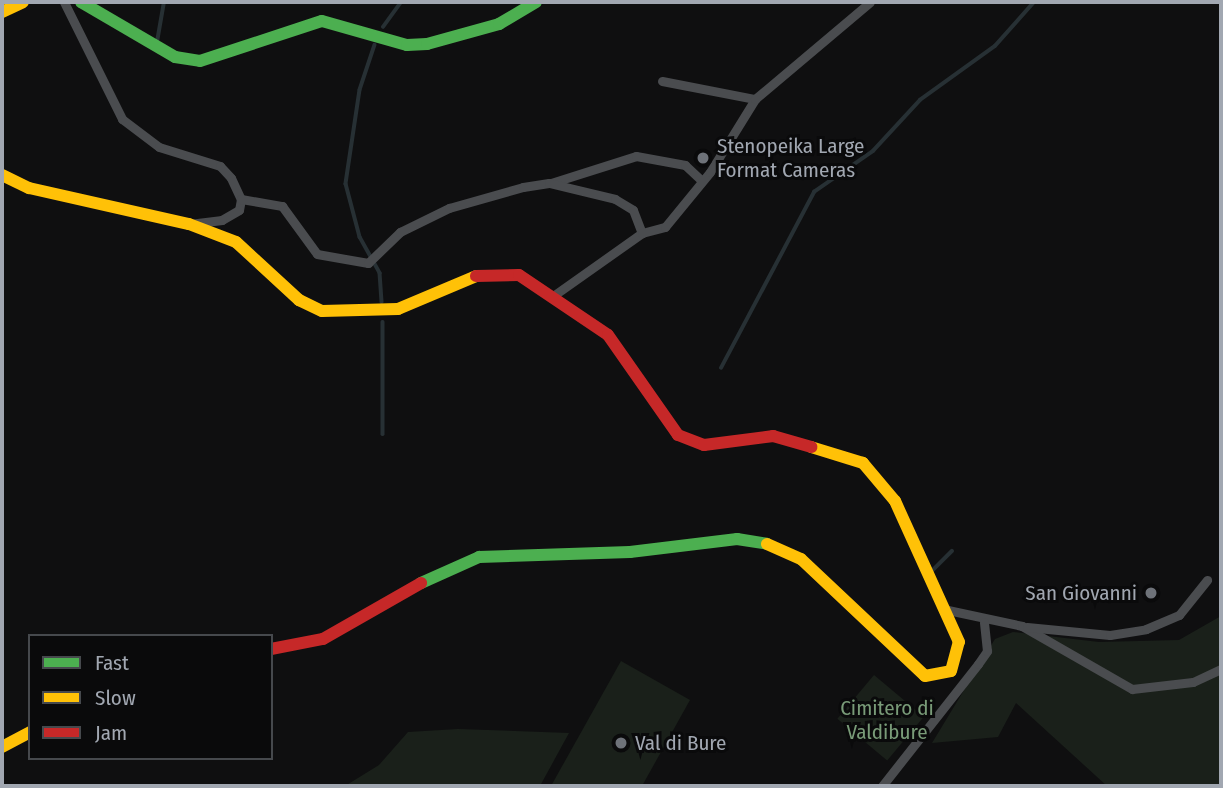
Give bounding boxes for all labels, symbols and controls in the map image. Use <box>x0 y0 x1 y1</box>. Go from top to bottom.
place label: Stenopeika Large Format Cameras <box>717 133 864 183</box>
marker: Stenopeika Large Format Cameras <box>695 150 711 166</box>
place label: San Giovanni <box>1025 580 1137 606</box>
marker: San Giovanni <box>1143 585 1159 601</box>
legend <box>28 634 273 760</box>
text: Fast <box>95 650 129 676</box>
text: Slow <box>95 685 136 711</box>
park label: Cimitero di Valdibure <box>840 695 934 745</box>
text: Jam <box>95 720 127 746</box>
place label: Val di Bure <box>635 730 726 756</box>
marker: Val di Bure <box>613 735 629 751</box>

